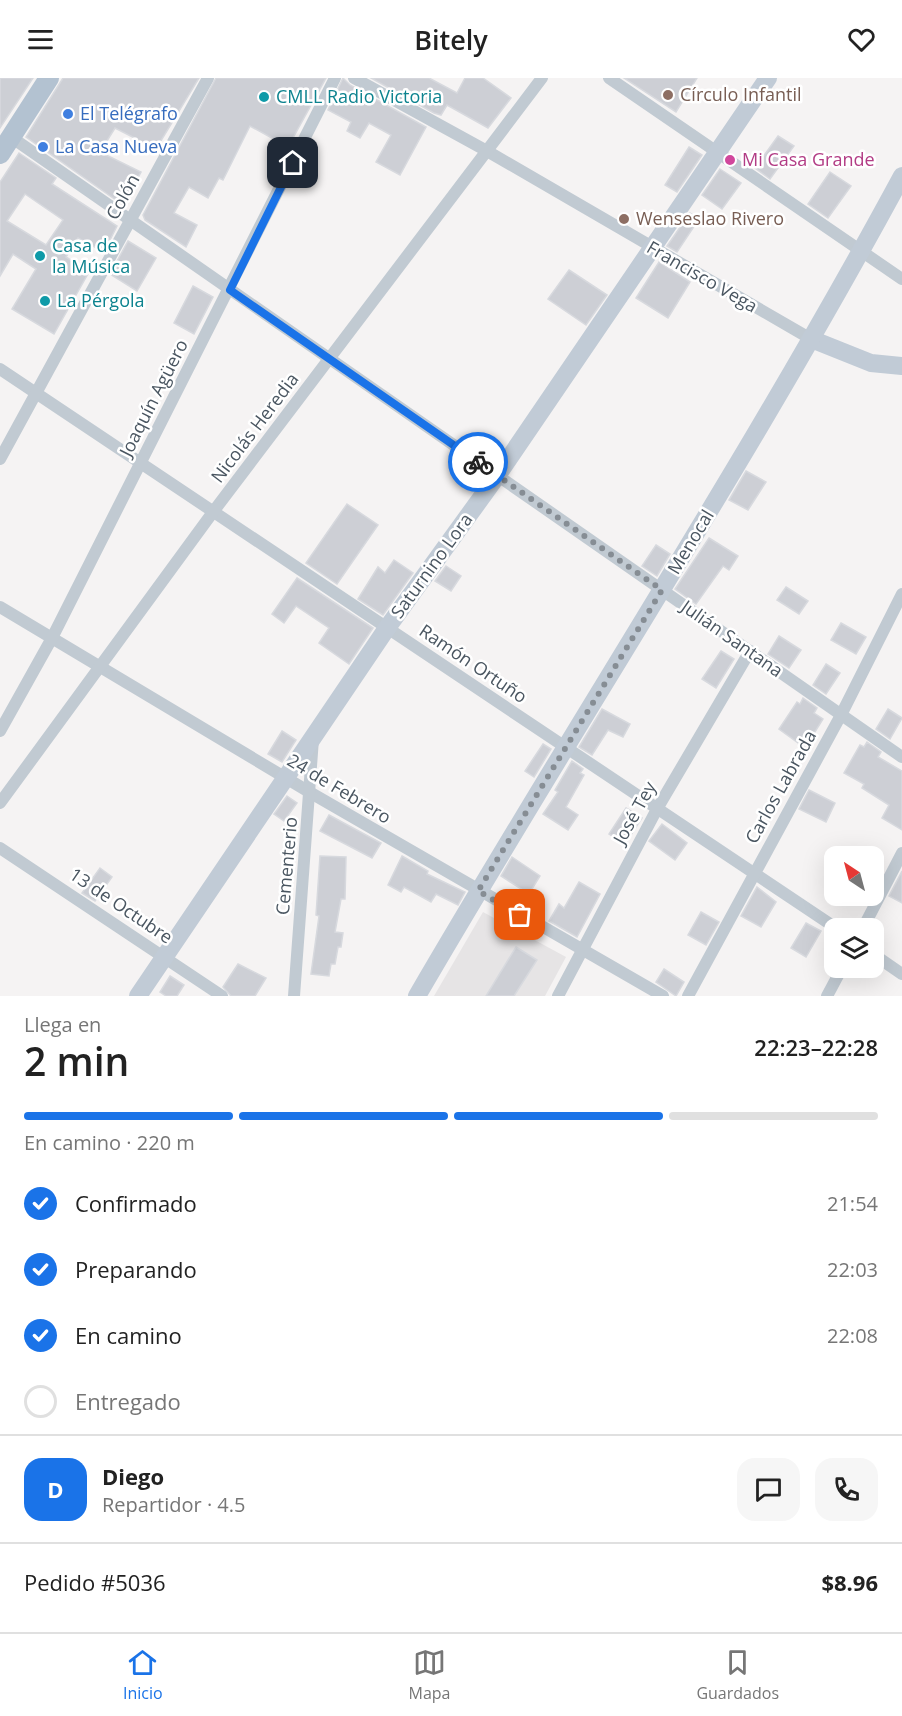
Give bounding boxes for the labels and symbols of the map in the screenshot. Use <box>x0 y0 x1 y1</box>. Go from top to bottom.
place label: Círculo Infantil <box>680 82 802 106</box>
place label: CMLL Radio Victoria <box>276 84 442 108</box>
marker: Círculo Infantil <box>661 88 675 102</box>
marker: CMLL Radio Victoria <box>257 90 271 104</box>
place label: El Telégrafo <box>80 101 178 125</box>
marker: El Telégrafo <box>61 107 75 121</box>
place label: La Casa Nueva <box>55 134 177 158</box>
pin <box>267 137 318 188</box>
marker: La Casa Nueva <box>36 140 50 154</box>
place label: Mi Casa Grande <box>742 147 875 171</box>
marker: Mi Casa Grande <box>723 153 737 167</box>
street label: Colón <box>100 169 144 224</box>
place label: Wenseslao Rivero <box>636 206 784 230</box>
marker: Wenseslao Rivero <box>617 212 631 226</box>
place label: Casa de la Música <box>52 233 130 278</box>
street label: Francisco Vega <box>643 235 762 318</box>
marker: Casa de la Música <box>33 249 47 263</box>
place label: La Pérgola <box>57 288 145 312</box>
marker: La Pérgola <box>38 294 52 308</box>
street label: Joaquín Agüero <box>112 335 193 462</box>
street label: Nicolás Heredia <box>205 368 303 487</box>
courier <box>448 432 508 492</box>
street label: Menocal <box>661 505 719 578</box>
street label: Saturnino Lora <box>385 508 477 623</box>
street label: Julián Santana <box>675 593 788 682</box>
street label: Ramón Ortuño <box>415 618 532 708</box>
street label: Carlos Labrada <box>739 726 821 847</box>
street label: 24 de Febrero <box>283 748 396 829</box>
street label: José Tey <box>606 776 662 850</box>
street label: Cementerio <box>270 816 302 916</box>
north arrow <box>824 846 884 906</box>
street label: 13 de Octubre <box>65 862 178 949</box>
pin <box>494 889 545 940</box>

